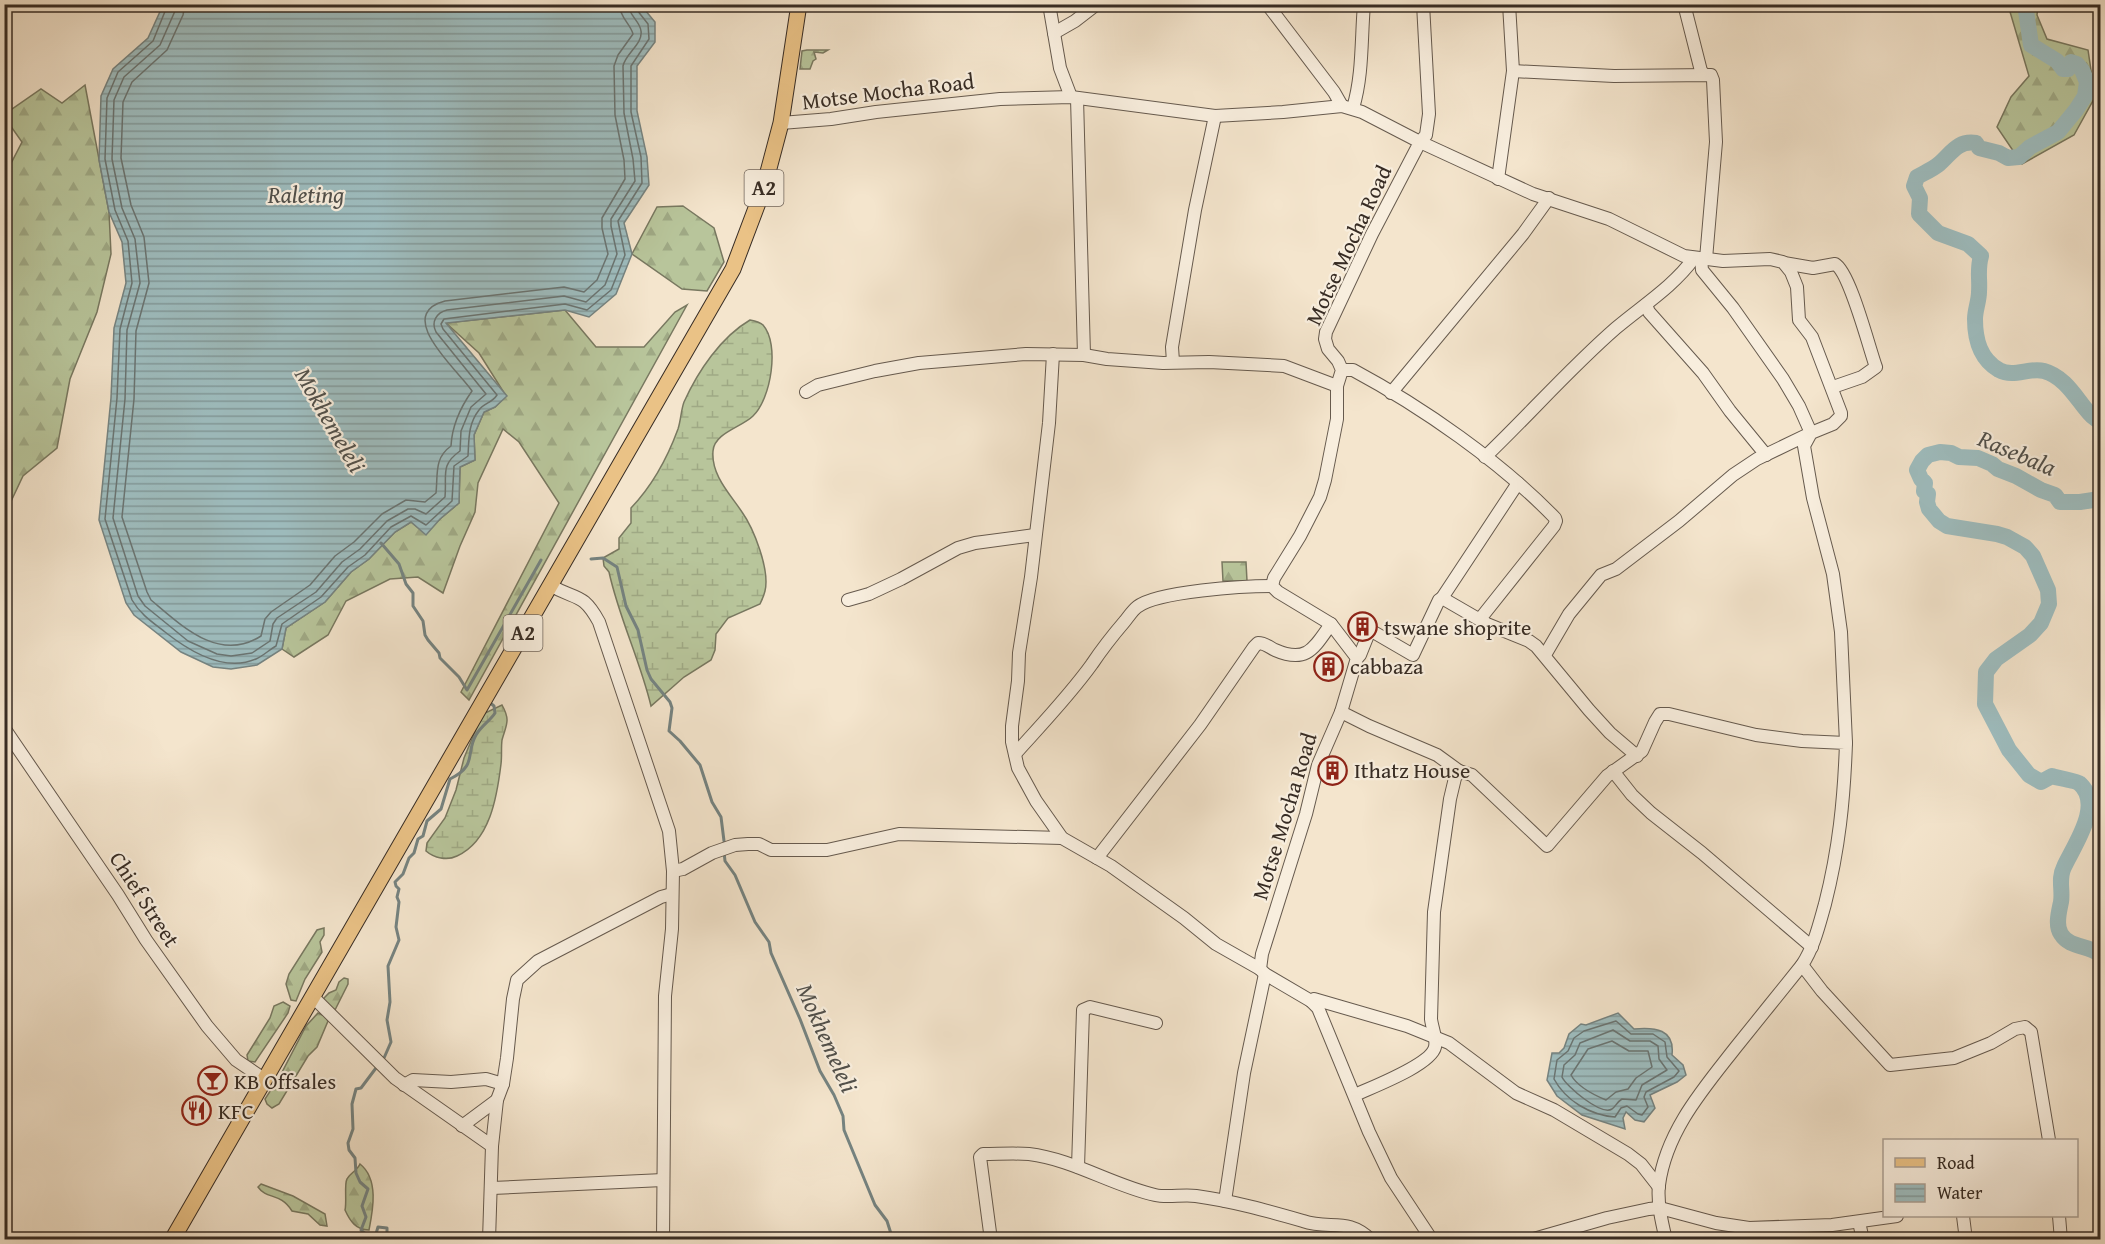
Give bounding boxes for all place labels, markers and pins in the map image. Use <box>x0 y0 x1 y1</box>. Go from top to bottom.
building icon: tswane shoprite <box>1347 611 1379 643</box>
place label: tswane shoprite <box>1384 611 1531 643</box>
building icon: cabbaza <box>1313 650 1345 682</box>
place label: cabbaza <box>1350 650 1424 682</box>
building icon: Ithatz House <box>1317 754 1349 786</box>
place label: Ithatz House <box>1354 754 1470 786</box>
bar icon: KB Offsales <box>197 1065 229 1097</box>
place label: KB Offsales <box>234 1065 336 1097</box>
restaurant icon: KFC <box>181 1095 213 1127</box>
place label: KFC <box>218 1095 254 1127</box>

